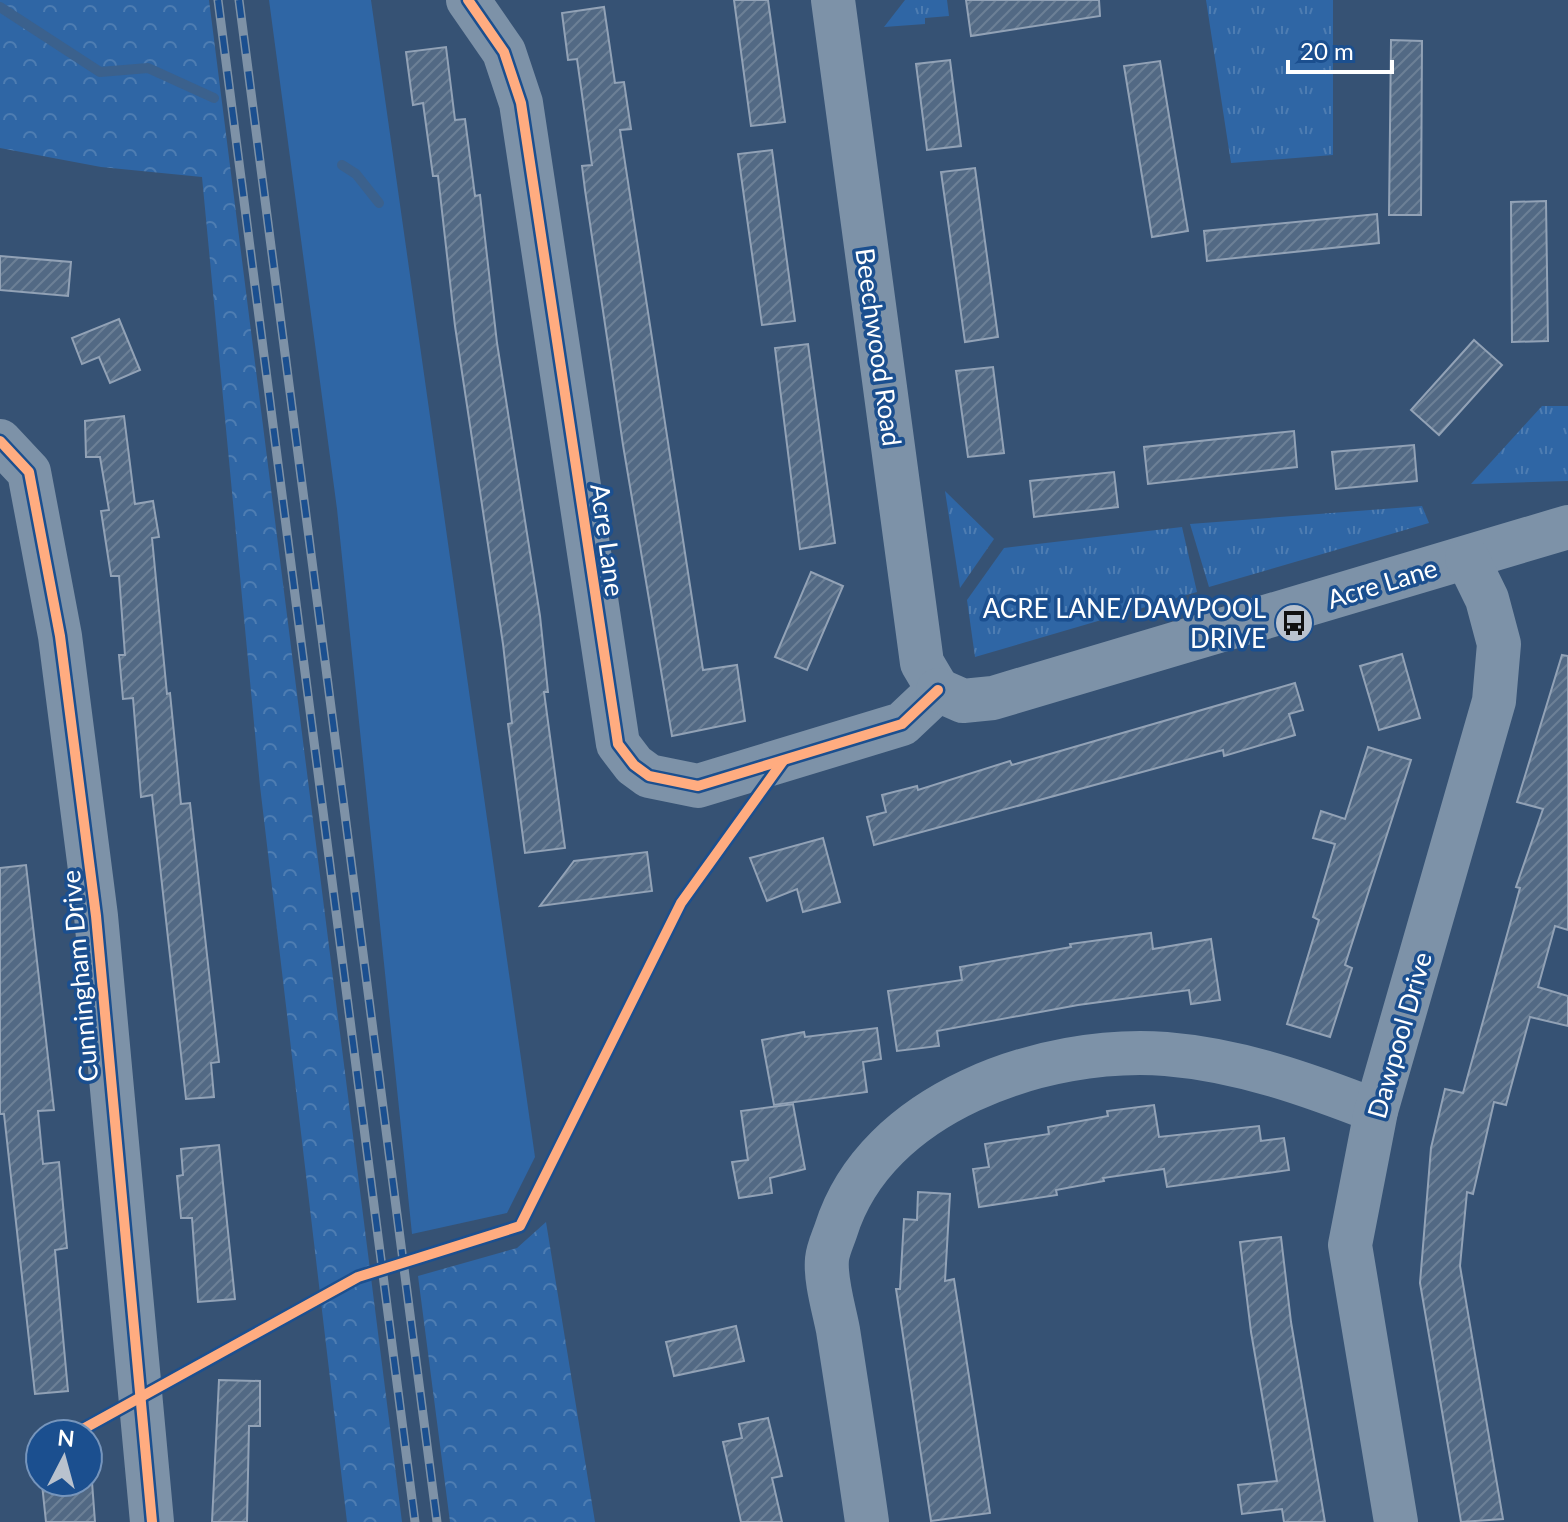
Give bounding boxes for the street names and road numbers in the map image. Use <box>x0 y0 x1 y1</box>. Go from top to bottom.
street label: Beechwood Road <box>849 246 909 448</box>
street label: Acre Lane <box>584 482 632 598</box>
street label: Acre Lane <box>1323 551 1441 615</box>
street label: Cunningham Drive <box>54 869 104 1083</box>
street label: Dawpool Drive <box>1360 948 1438 1122</box>

